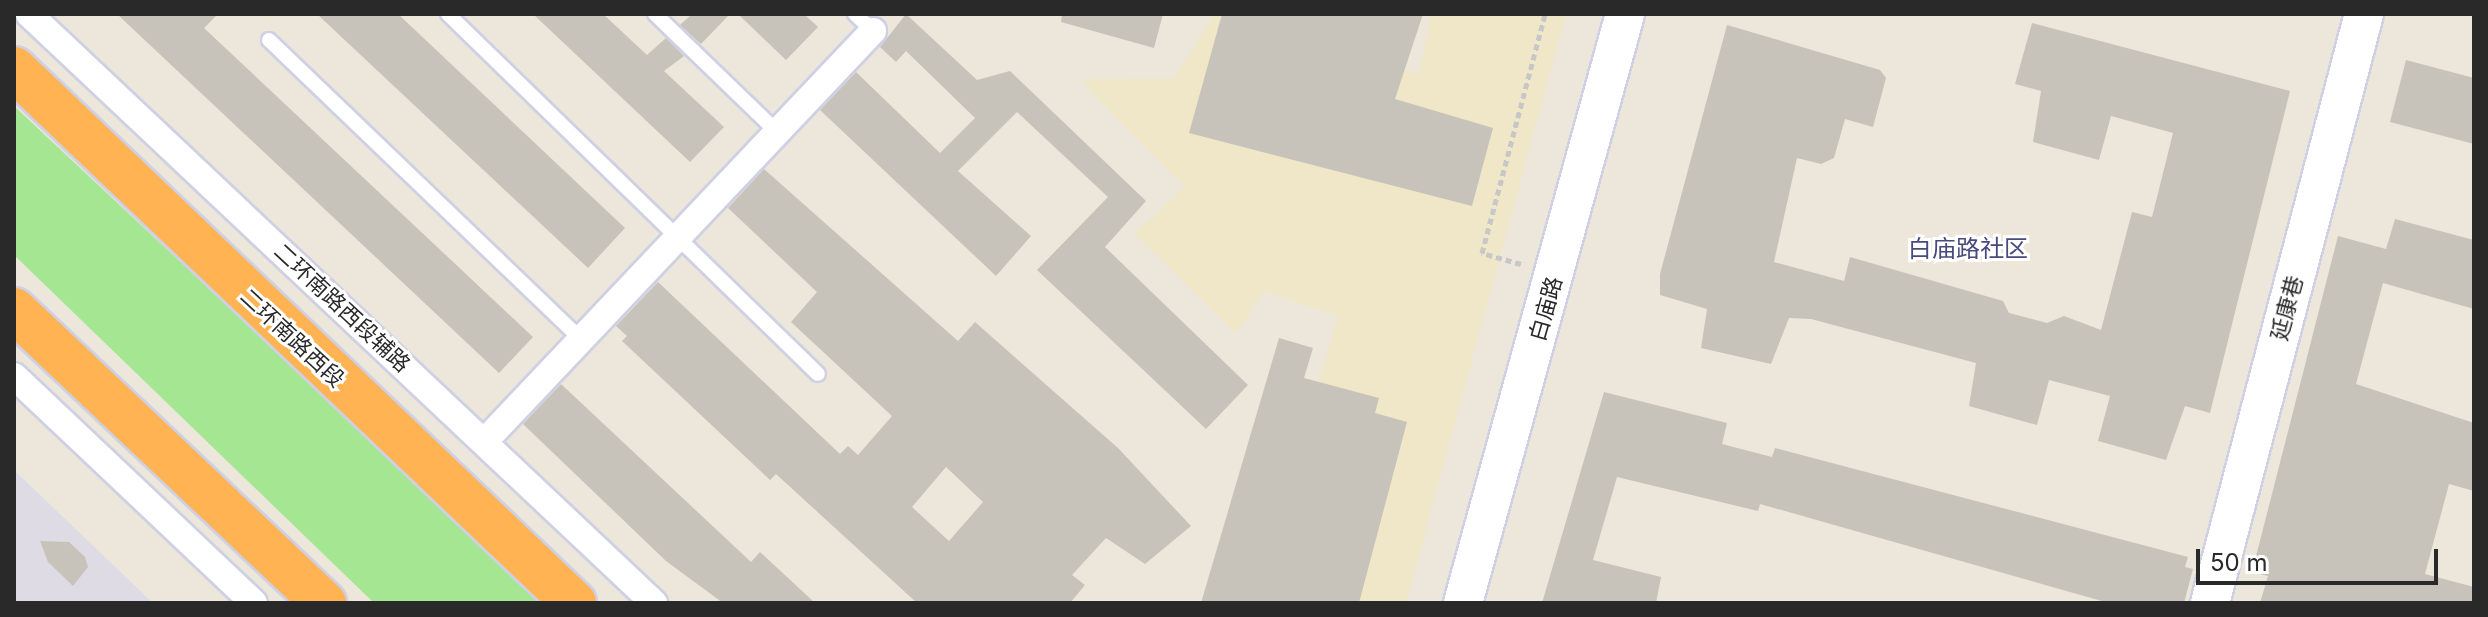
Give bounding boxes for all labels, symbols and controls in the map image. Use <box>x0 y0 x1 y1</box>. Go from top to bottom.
district label: 白庙路社区 <box>1908 235 2028 263</box>
street label: 二环南路西段辅路 <box>269 238 415 378</box>
street label: 延康巷 <box>2266 273 2308 343</box>
street label: 白庙路 <box>1524 274 1568 344</box>
street label: 二环南路西段 <box>235 283 349 393</box>
scale bar <box>2200 533 2442 583</box>
text: 50 m <box>2210 548 2268 577</box>

